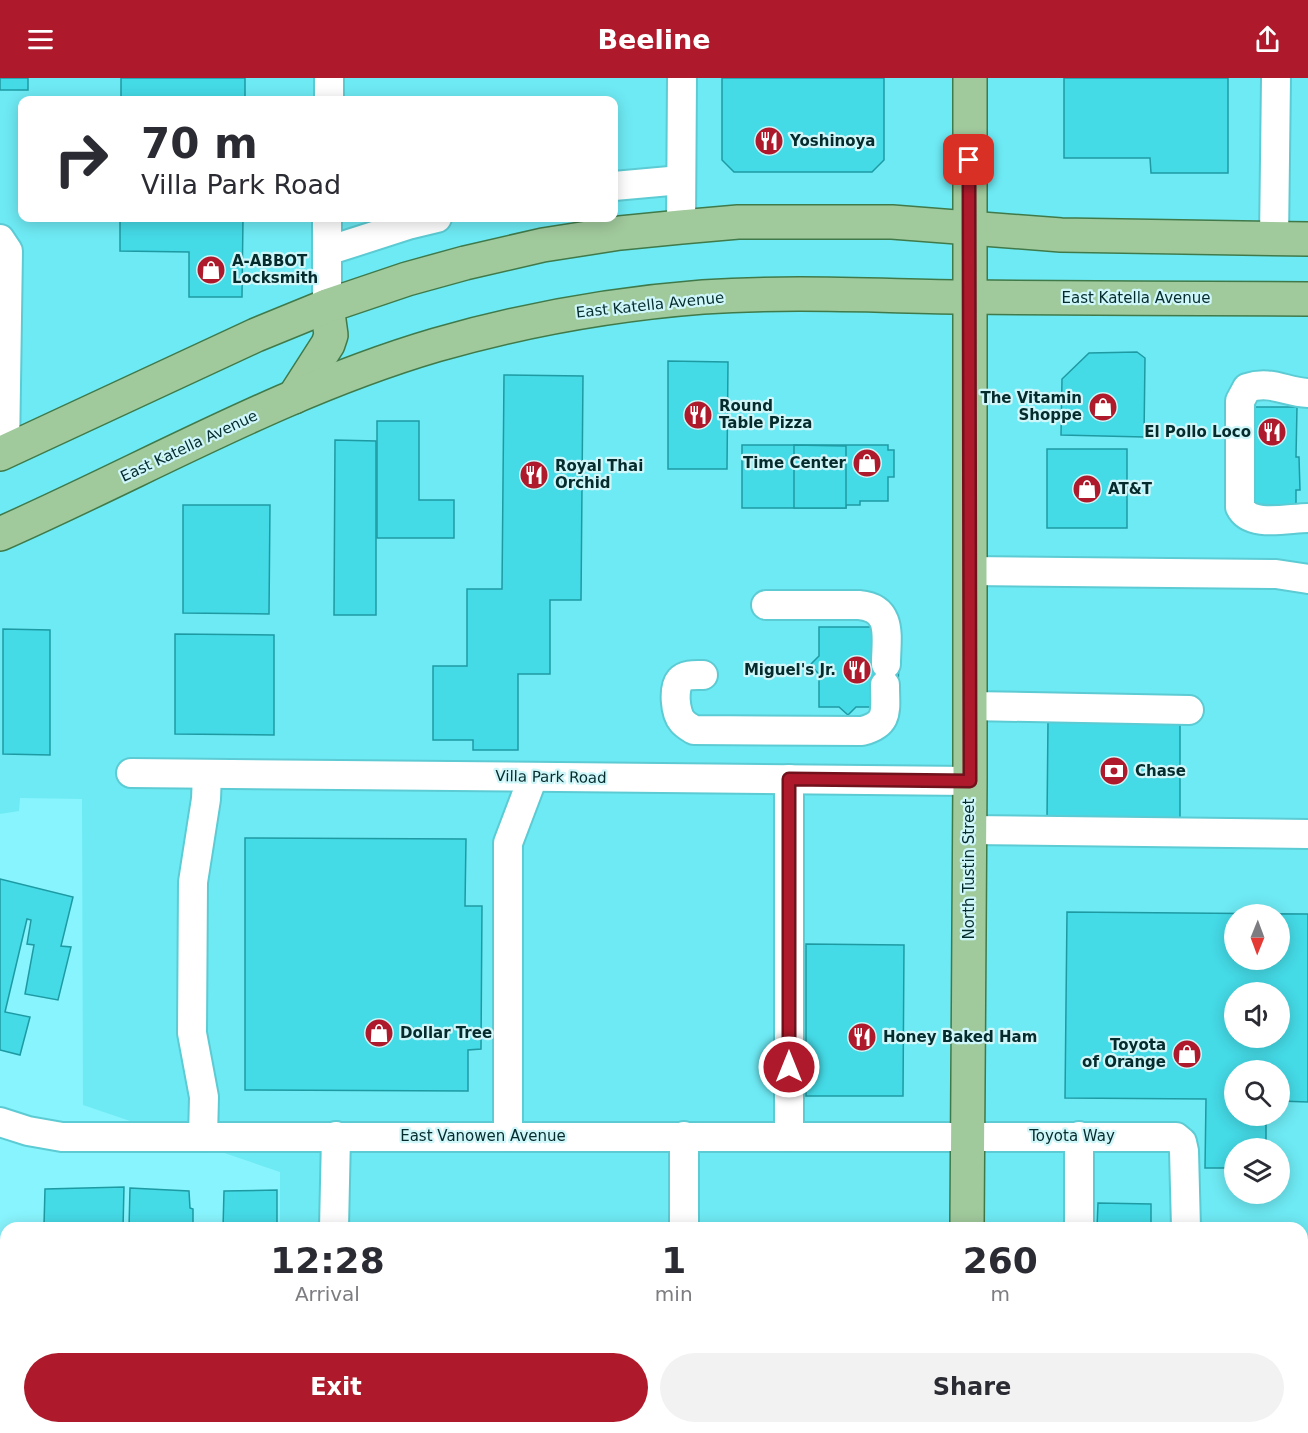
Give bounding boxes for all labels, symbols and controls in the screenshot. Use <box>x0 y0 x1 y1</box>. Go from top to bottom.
icon: menu <box>24 23 57 56</box>
icon: share <box>1251 23 1284 56</box>
text: Beeline <box>597 24 711 55</box>
text: 70 m <box>141 119 258 168</box>
icon: right <box>42 120 120 198</box>
restaurant icon: Yoshinoya <box>753 125 785 157</box>
place label: Yoshinoya <box>789 132 875 150</box>
pin <box>943 134 994 185</box>
icon: arrive <box>952 143 985 176</box>
text: Villa Park Road <box>141 169 341 200</box>
place label: A-ABBOT Locksmith <box>232 252 318 287</box>
shop icon: A-ABBOT Locksmith <box>195 254 227 286</box>
street label: East Katella Avenue <box>575 288 725 322</box>
street label: East Katella Avenue <box>1061 289 1211 307</box>
place label: The Vitamin Shoppe <box>980 389 1082 424</box>
shop icon: The Vitamin Shoppe <box>1087 391 1119 423</box>
place label: Round Table Pizza <box>719 397 812 432</box>
restaurant icon: Round Table Pizza <box>682 399 714 431</box>
street label: East Katella Avenue <box>118 406 260 486</box>
restaurant icon: El Pollo Loco <box>1256 416 1288 448</box>
place label: El Pollo Loco <box>1144 423 1251 441</box>
shop icon: Time Center <box>851 447 883 479</box>
place label: Time Center <box>743 454 847 472</box>
place label: Royal Thai Orchid <box>555 457 643 492</box>
restaurant icon: Royal Thai Orchid <box>518 459 550 491</box>
shop icon: AT&T <box>1071 473 1103 505</box>
place label: AT&T <box>1108 480 1153 498</box>
restaurant icon: Miguel's Jr. <box>841 654 873 686</box>
place label: Miguel's Jr. <box>744 661 836 679</box>
bank icon: Chase <box>1098 755 1130 787</box>
place label: Chase <box>1135 762 1186 780</box>
street label: Villa Park Road <box>495 767 607 787</box>
street label: North Tustin Street <box>960 798 978 939</box>
north arrow <box>1224 904 1290 970</box>
map controls <box>1224 904 1290 1204</box>
button: sound <box>1224 982 1290 1048</box>
shop icon: Dollar Tree <box>363 1017 395 1049</box>
restaurant icon: Honey Baked Ham <box>846 1021 878 1053</box>
place label: Dollar Tree <box>400 1024 492 1042</box>
place label: Honey Baked Ham <box>883 1028 1037 1046</box>
position arrow <box>757 1035 821 1099</box>
place label: Toyota of Orange <box>1082 1036 1166 1071</box>
shop icon: Toyota of Orange <box>1171 1038 1203 1070</box>
button: search <box>1224 1060 1290 1126</box>
street label: East Vanowen Avenue <box>400 1127 566 1145</box>
street label: Toyota Way <box>1028 1127 1115 1145</box>
button: layers <box>1224 1138 1290 1204</box>
text: 12:28 <box>270 1240 385 1281</box>
text: 1 <box>661 1240 686 1281</box>
text: 260 <box>963 1240 1038 1281</box>
text: Arrival <box>295 1282 360 1306</box>
text: min <box>655 1282 693 1306</box>
text: m <box>991 1282 1010 1306</box>
button: Exit <box>24 1353 648 1422</box>
button: Share <box>660 1353 1284 1422</box>

